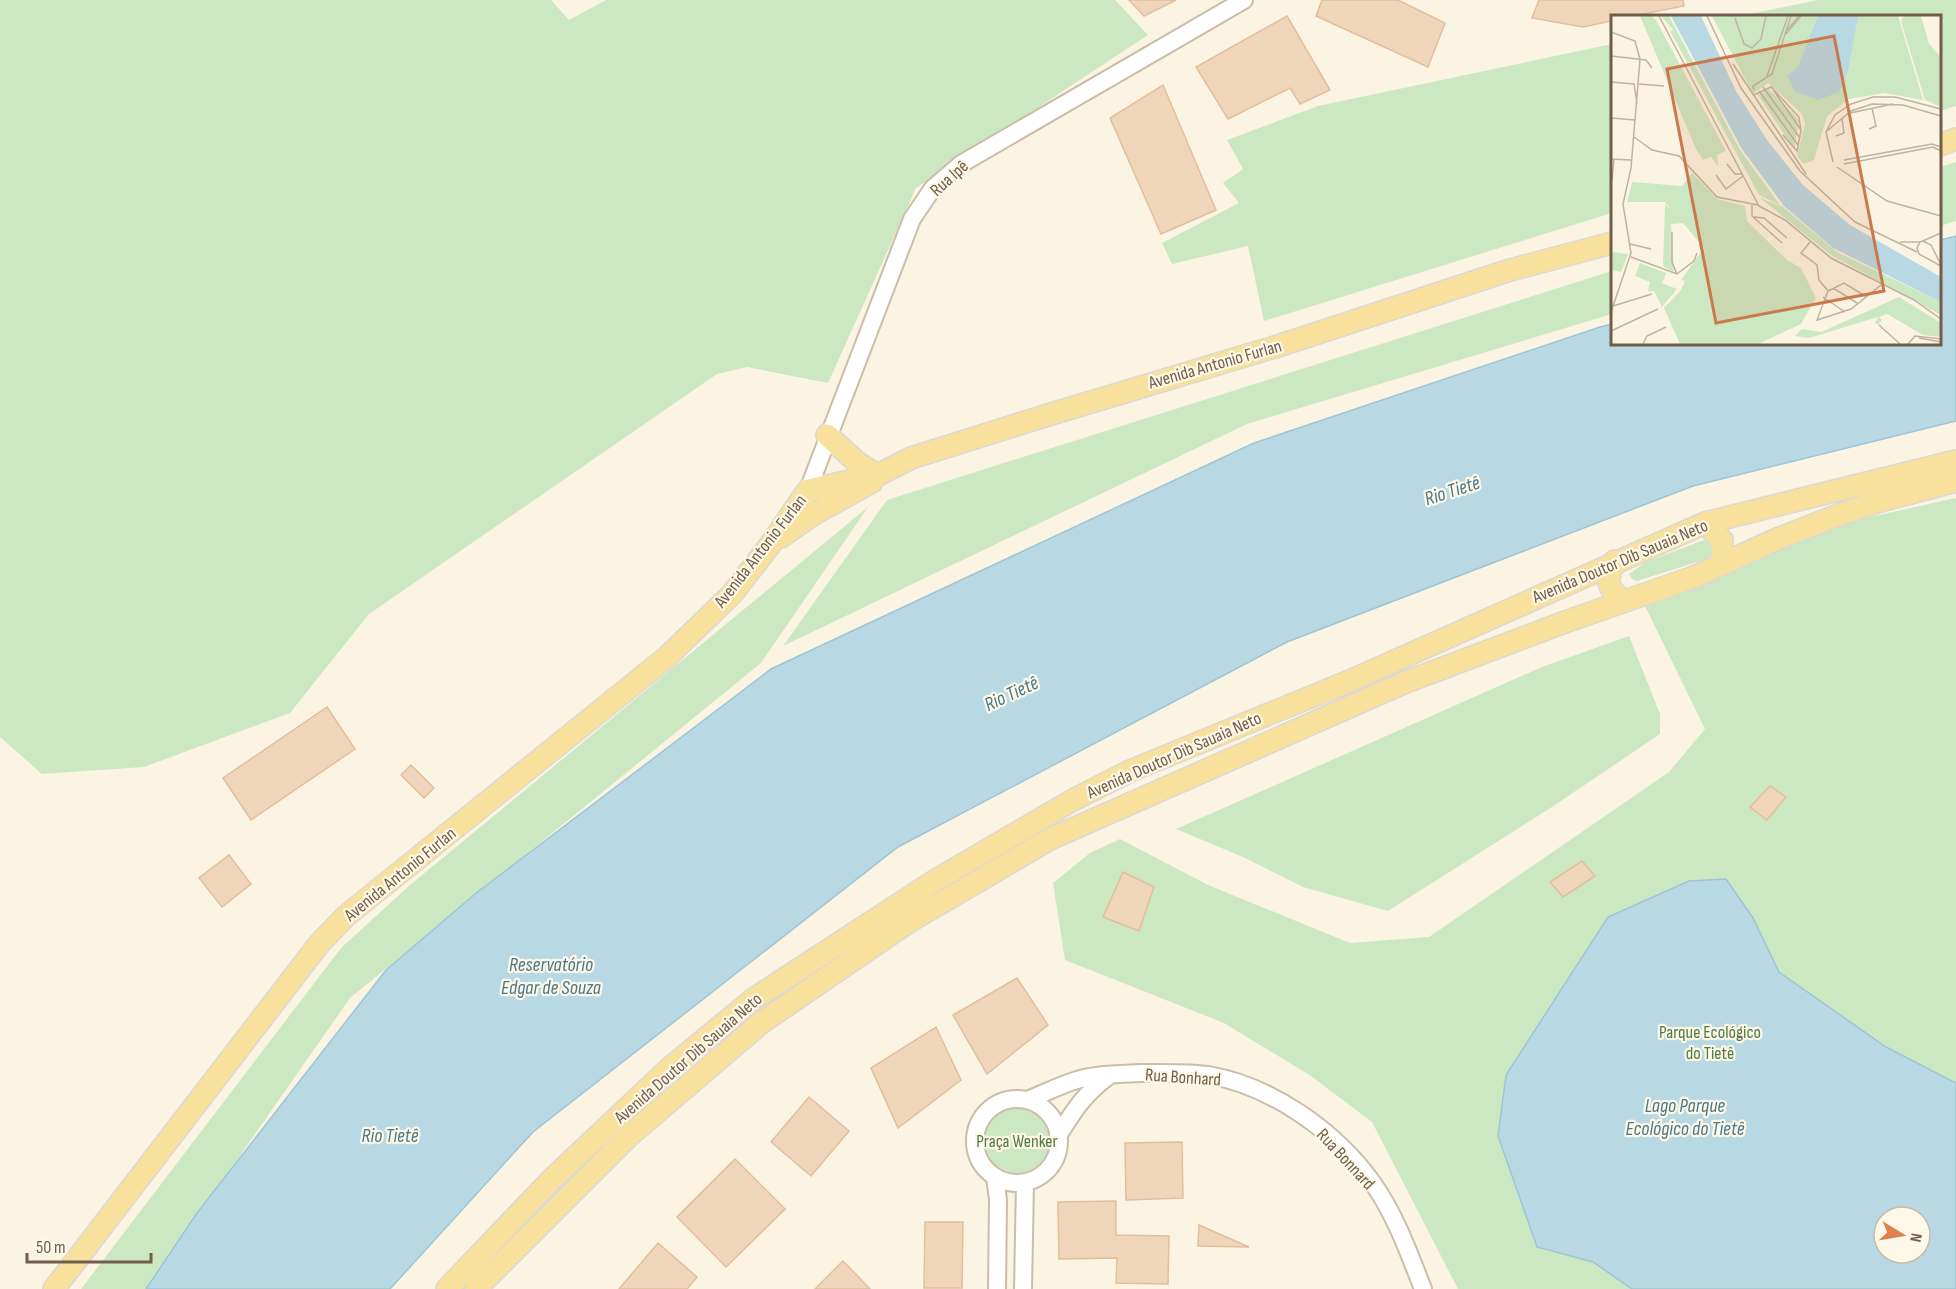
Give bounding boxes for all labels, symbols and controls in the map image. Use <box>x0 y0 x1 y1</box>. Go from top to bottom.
inset map <box>1611 15 1941 345</box>
street label: Rua Ipê <box>926 156 973 201</box>
street label: Avenida Antonio Furlan <box>1145 335 1284 394</box>
water label: Rio Tietê <box>1421 471 1483 511</box>
street label: Avenida Antonio Furlan <box>709 491 811 613</box>
street label: Avenida Doutor Dib Sauaia Neto <box>1528 515 1711 608</box>
water label: Rio Tietê <box>981 671 1043 717</box>
street label: Avenida Doutor Dib Sauaia Neto <box>1083 708 1265 804</box>
street label: Avenida Antonio Furlan <box>340 823 460 926</box>
water label: Reservatório Edgar de Souza <box>501 953 601 1000</box>
street label: Avenida Doutor Dib Sauaia Neto <box>610 989 766 1129</box>
park label: Parque Ecológico do Tietê <box>1659 1022 1761 1064</box>
street label: Rua Bonhard <box>1144 1064 1222 1091</box>
water label: Lago Parque Ecológico do Tietê <box>1625 1094 1745 1141</box>
water label: Rio Tietê <box>362 1124 419 1148</box>
street label: Rua Bonnard <box>1312 1124 1379 1194</box>
park label: Praça Wenker <box>976 1131 1058 1152</box>
north arrow <box>1872 1205 1932 1265</box>
scale bar <box>27 1226 152 1264</box>
text: N <box>1905 1232 1925 1244</box>
text: 50 m <box>36 1237 66 1258</box>

